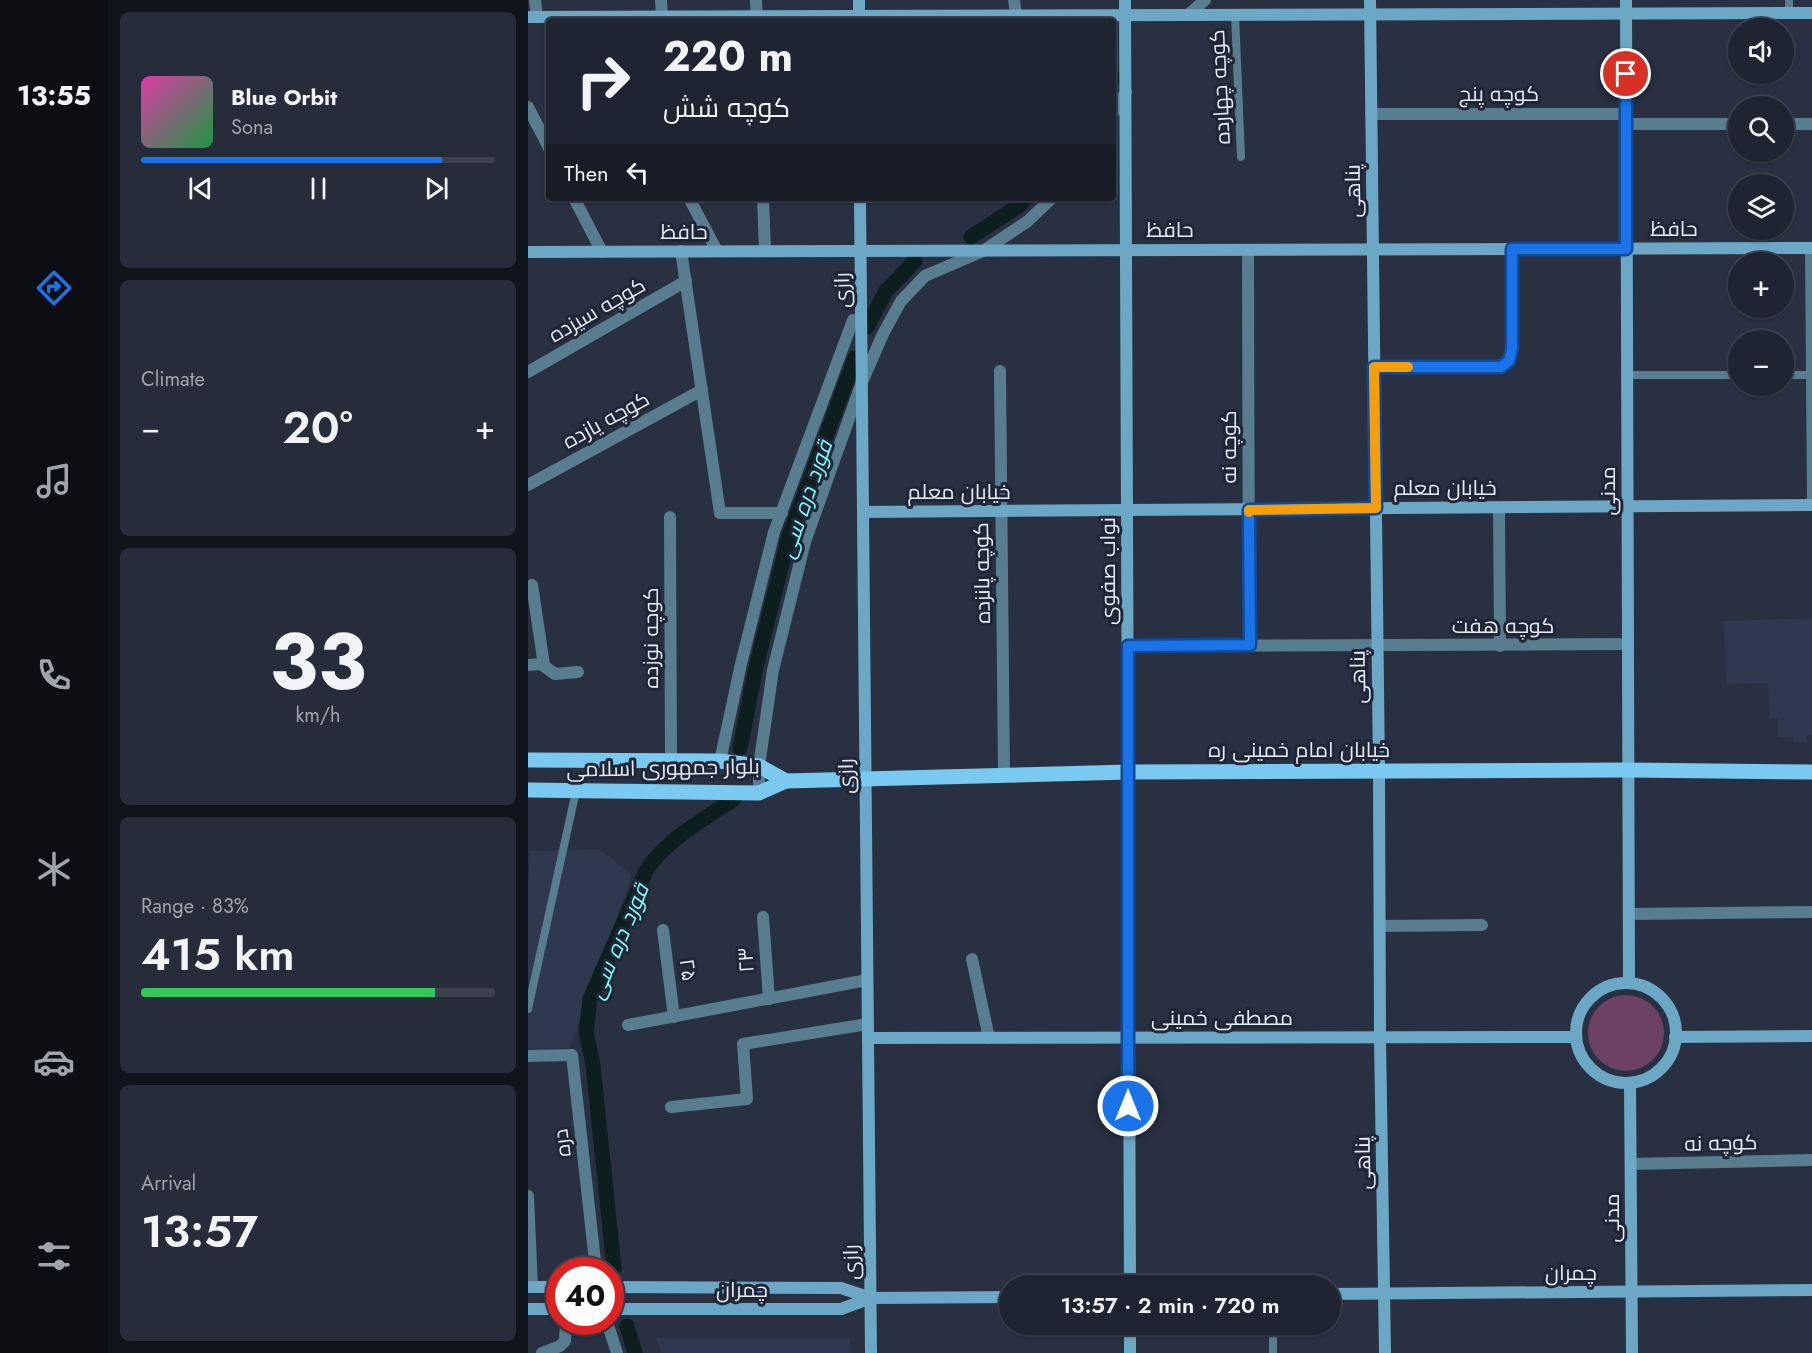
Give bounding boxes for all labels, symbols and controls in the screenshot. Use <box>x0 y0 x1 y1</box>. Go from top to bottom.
map controls <box>1728 18 1794 396</box>
button: sound <box>1728 18 1794 84</box>
text: 220 m <box>663 26 793 87</box>
street label: کوچه چهارده <box>1202 29 1238 145</box>
icon: right <box>564 42 642 120</box>
pin <box>1600 48 1651 99</box>
icon: arrive <box>1609 57 1642 90</box>
text: 13:55 <box>17 76 91 115</box>
street label: کوچه پنج <box>1459 79 1539 109</box>
text: Blue Orbit <box>231 81 337 113</box>
text: کوچه شش <box>663 88 790 127</box>
button: search <box>1728 96 1794 162</box>
text: Sona <box>231 113 273 142</box>
icon: left <box>621 156 654 189</box>
text: Then <box>564 157 609 189</box>
street label: پناهی <box>1338 164 1368 218</box>
icon: previous <box>184 172 217 205</box>
icon: pause <box>302 172 335 205</box>
icon: next <box>420 172 453 205</box>
button: layers <box>1728 174 1794 240</box>
street label: حافظ <box>1650 214 1698 244</box>
street label: حافظ <box>1146 215 1194 245</box>
street label: حافظ <box>660 217 708 247</box>
button: + <box>1728 252 1794 318</box>
icon: directions <box>33 267 75 309</box>
street label: کوچه سیزده <box>543 270 651 350</box>
street label: رازی <box>827 272 857 308</box>
button: − <box>1728 330 1794 396</box>
text: Climate <box>141 365 205 394</box>
street label: کوچه یازده <box>557 384 655 456</box>
text: 20° <box>282 395 353 460</box>
text: − <box>141 404 160 451</box>
text: + <box>475 404 495 451</box>
street label: کوچه نه <box>1214 410 1244 484</box>
water label: قورد دره سی <box>770 434 841 562</box>
icon: music <box>33 460 75 502</box>
street label: مدنی <box>1593 467 1623 515</box>
street label: خیابان معلم <box>1393 473 1497 503</box>
street label: خیابان معلم <box>907 477 1011 507</box>
street label: نواب صفوی <box>1093 517 1123 625</box>
street label: کوچه پانزده <box>966 522 998 624</box>
street label: کوچه نوزده <box>636 587 666 689</box>
text: 33 <box>270 606 366 718</box>
street label: کوچه هفت <box>1452 611 1554 641</box>
street label: پناهی <box>1343 650 1373 704</box>
icon: phone <box>33 654 75 696</box>
text: km/h <box>295 701 341 730</box>
street label: خیابان امام خمینی ره <box>1208 735 1390 765</box>
street label: بلوار جمهوری اسلامی <box>566 751 760 785</box>
street label: رازی <box>831 758 861 794</box>
icon: climate <box>33 848 75 890</box>
water label: قورد دره سی <box>579 877 657 1004</box>
text: Range · 83% <box>141 892 249 921</box>
text: 415 km <box>141 922 295 987</box>
street label: ۲۳ <box>730 946 762 974</box>
street label: ۲۵ <box>672 957 704 983</box>
street label: مصطفی خمینی <box>1151 1003 1293 1033</box>
icon: car <box>33 1041 75 1083</box>
position arrow <box>1096 1074 1160 1138</box>
street label: دره <box>545 1127 579 1159</box>
street label: کوچه نه <box>1684 1127 1758 1159</box>
street label: پناهی <box>1348 1136 1378 1190</box>
text: Arrival <box>141 1169 196 1198</box>
street label: مدنی <box>1597 1194 1627 1242</box>
text: 13:57 <box>141 1199 258 1264</box>
icon: filters <box>33 1235 75 1277</box>
street label: رازی <box>836 1244 866 1280</box>
speed limit sign: 40 <box>546 1257 624 1335</box>
street label: چمران <box>1545 1258 1597 1288</box>
street label: چمران <box>716 1275 768 1305</box>
text: 13:57 · 2 min · 720 m <box>1060 1289 1280 1321</box>

